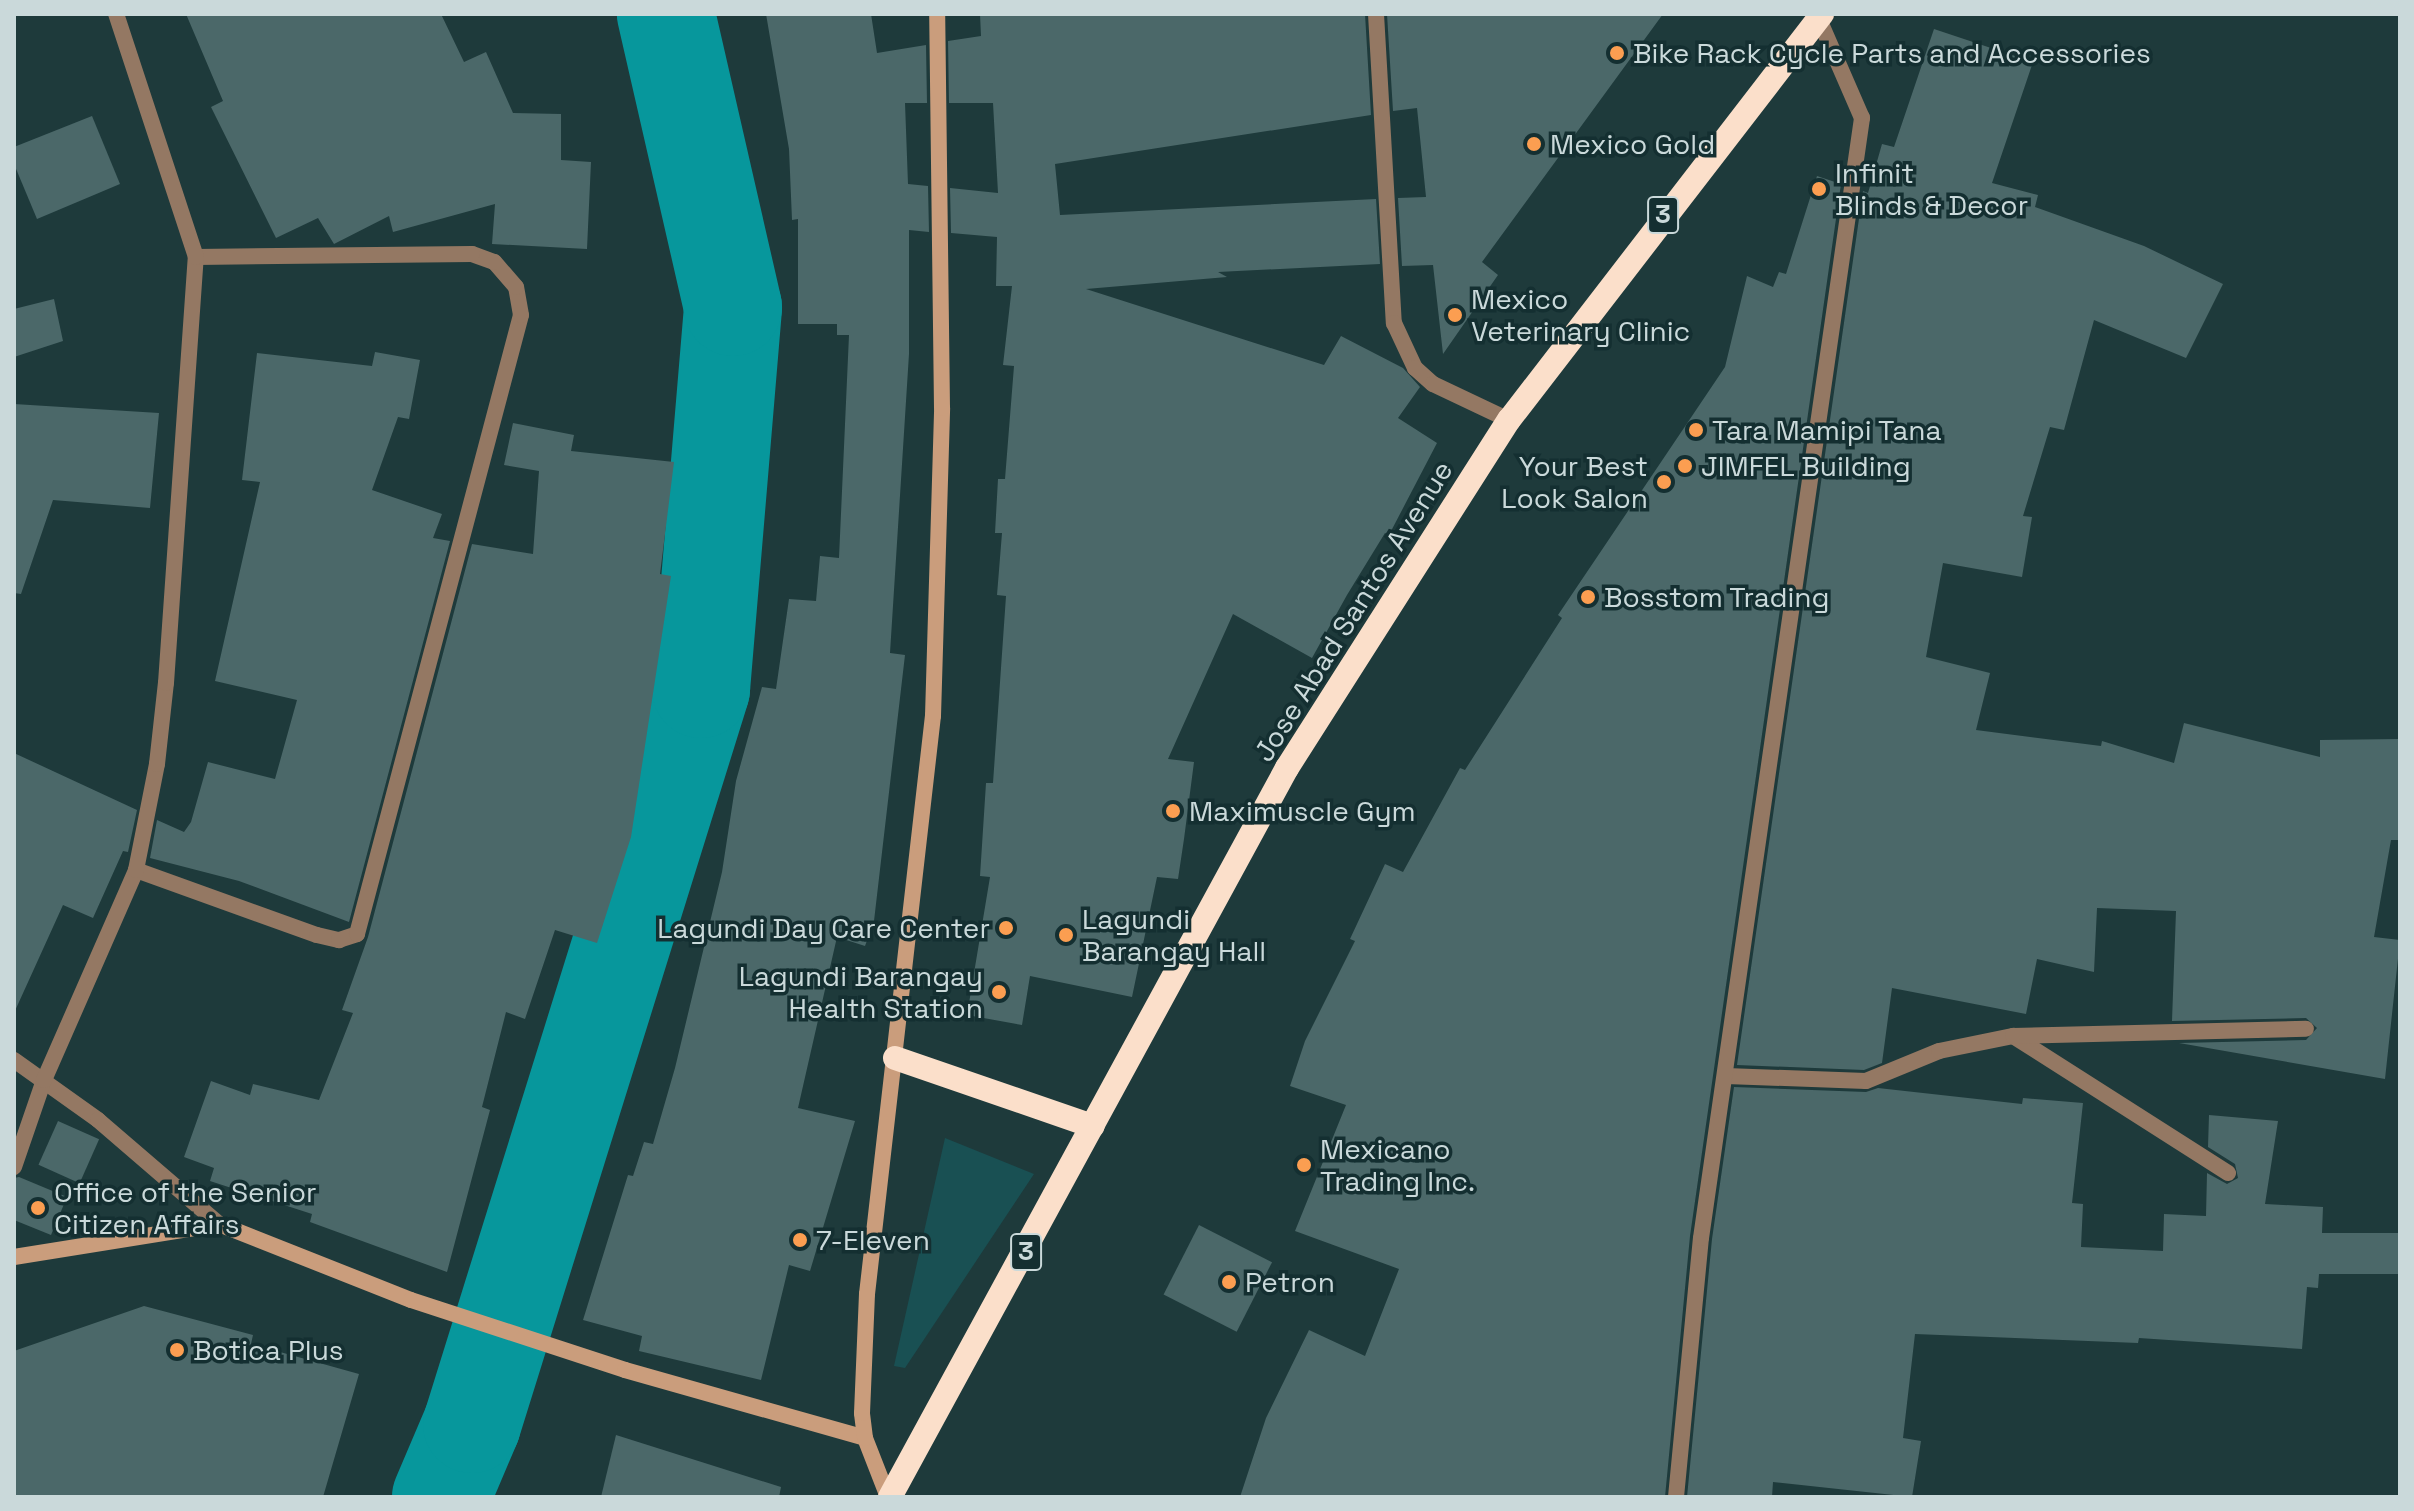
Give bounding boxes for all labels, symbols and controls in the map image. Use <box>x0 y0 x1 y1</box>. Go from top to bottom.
place label: Bike Rack Cycle Parts and Accessories <box>1633 36 2151 70</box>
marker: Bike Rack Cycle Parts and Accessories <box>1608 44 1626 62</box>
place label: Mexico Gold <box>1550 127 1715 161</box>
marker: Mexico Gold <box>1525 135 1543 153</box>
place label: Infinit Blinds & Decor <box>1835 156 2028 222</box>
marker: Infinit Blinds & Decor <box>1810 180 1828 198</box>
road number: 3 <box>1647 193 1679 237</box>
place label: Mexico Veterinary Clinic <box>1471 282 1690 348</box>
marker: Mexico Veterinary Clinic <box>1446 306 1464 324</box>
place label: Tara Mamipi Tana <box>1712 413 1942 447</box>
marker: Tara Mamipi Tana <box>1687 421 1705 439</box>
place label: Your Best Look Salon <box>1501 449 1648 515</box>
place label: JIMFEL Building <box>1701 449 1911 483</box>
street label: Jose Abad Santos Avenue <box>1246 454 1460 768</box>
marker: JIMFEL Building <box>1676 457 1694 475</box>
marker: Your Best Look Salon <box>1655 473 1673 491</box>
place label: Bosstom Trading <box>1604 580 1830 614</box>
marker: Bosstom Trading <box>1579 588 1597 606</box>
place label: Maximuscle Gym <box>1189 794 1416 828</box>
marker: Maximuscle Gym <box>1164 802 1182 820</box>
place label: Lagundi Barangay Hall <box>1082 902 1266 968</box>
place label: Lagundi Day Care Center <box>657 911 990 945</box>
marker: Lagundi Day Care Center <box>997 919 1015 937</box>
marker: Lagundi Barangay Hall <box>1057 926 1075 944</box>
place label: Lagundi Barangay Health Station <box>739 959 983 1025</box>
marker: Lagundi Barangay Health Station <box>990 983 1008 1001</box>
place label: Mexicano Trading Inc. <box>1320 1132 1475 1198</box>
marker: Mexicano Trading Inc. <box>1295 1156 1313 1174</box>
place label: Office of the Senior Citizen Affairs <box>54 1175 317 1241</box>
marker: Office of the Senior Citizen Affairs <box>29 1199 47 1217</box>
place label: 7-Eleven <box>816 1223 930 1257</box>
road number: 3 <box>1010 1230 1042 1274</box>
marker: 7-Eleven <box>791 1231 809 1249</box>
place label: Petron <box>1245 1265 1335 1299</box>
marker: Petron <box>1220 1273 1238 1291</box>
place label: Botica Plus <box>193 1333 344 1367</box>
marker: Botica Plus <box>168 1341 186 1359</box>

